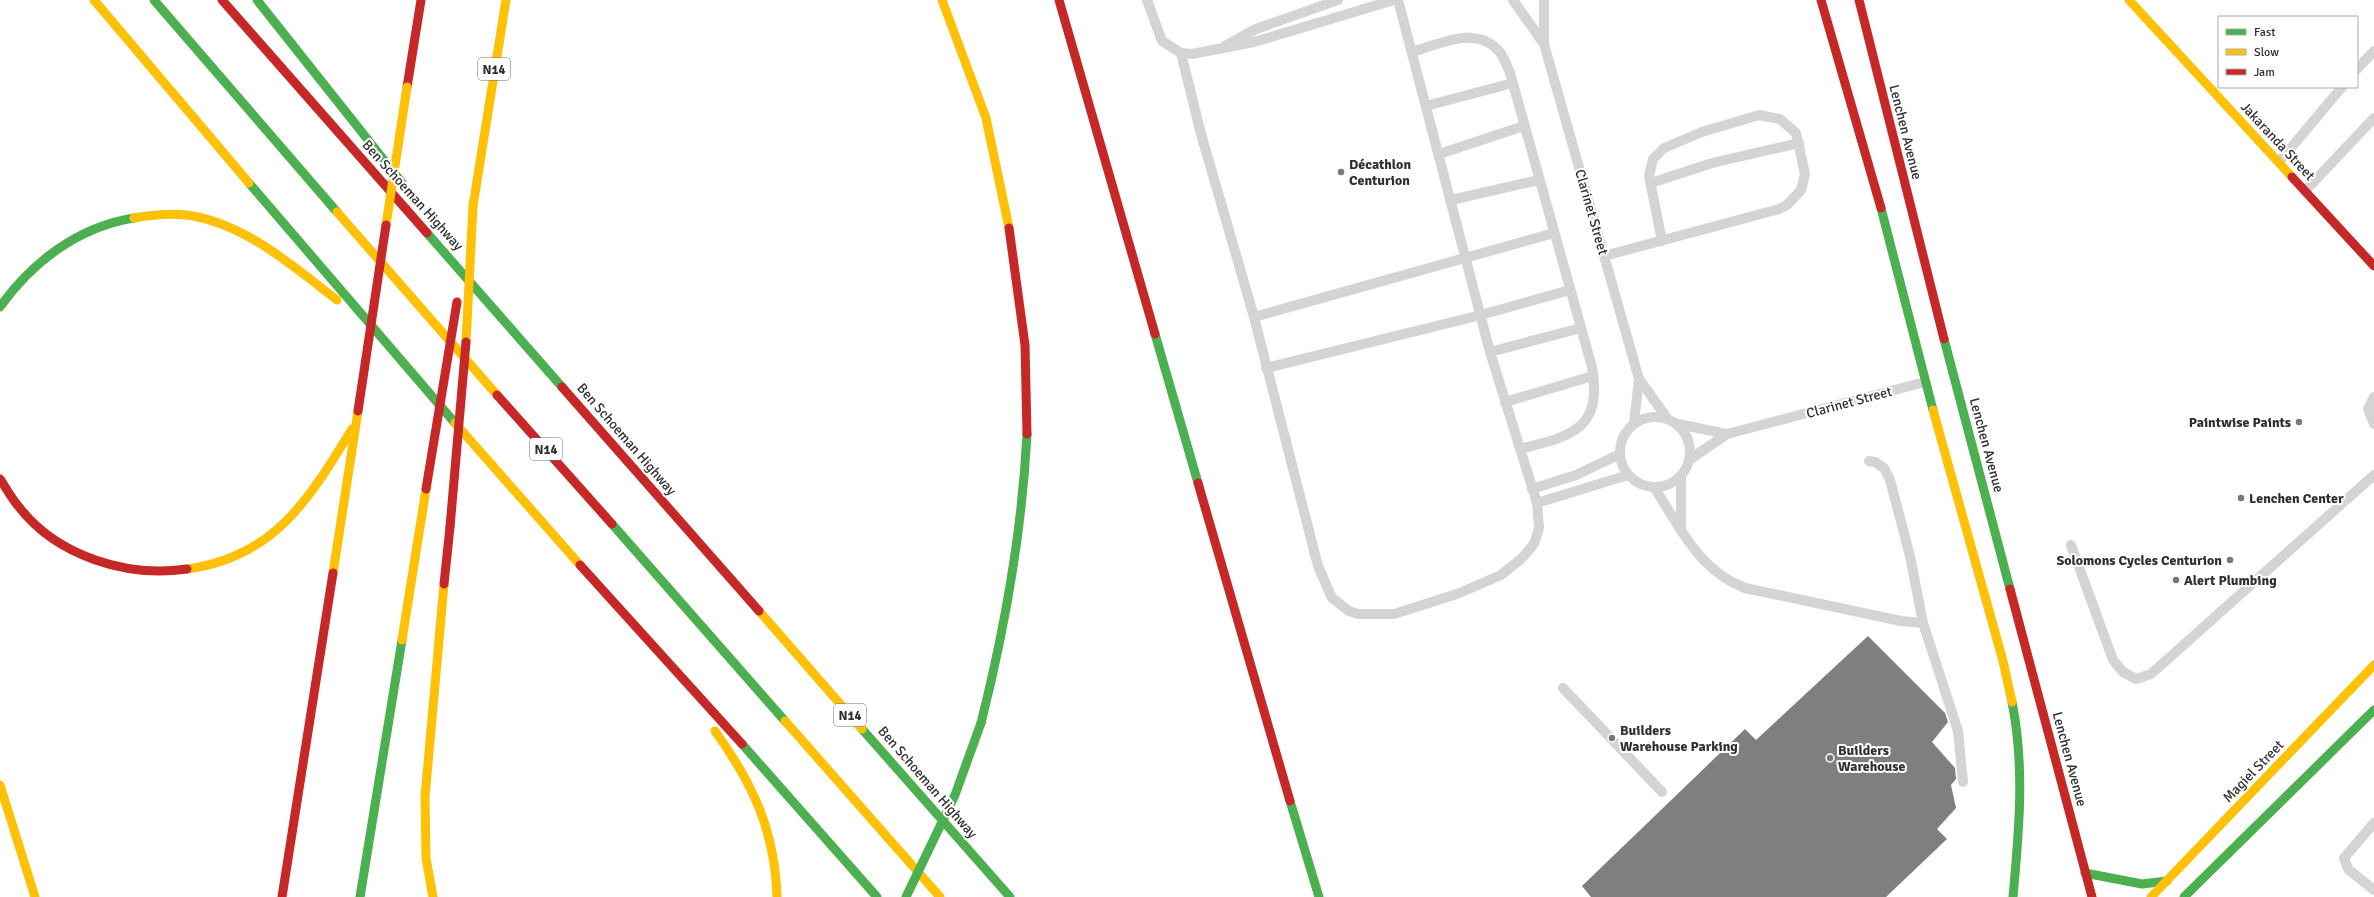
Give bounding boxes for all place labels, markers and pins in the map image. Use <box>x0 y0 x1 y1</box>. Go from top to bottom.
place label: Décathlon Centurion <box>1349 156 1411 189</box>
marker: Décathlon Centurion <box>1336 167 1346 177</box>
place label: Paintwise Paints <box>2189 414 2291 431</box>
marker: Paintwise Paints <box>2294 417 2304 427</box>
place label: Lenchen Center <box>2249 490 2344 507</box>
marker: Lenchen Center <box>2236 493 2246 503</box>
place label: Solomons Cycles Centurion <box>2056 552 2222 569</box>
marker: Solomons Cycles Centurion <box>2225 555 2235 565</box>
place label: Alert Plumbing <box>2184 572 2277 589</box>
marker: Alert Plumbing <box>2171 575 2181 585</box>
place label: Builders Warehouse Parking <box>1620 722 1738 755</box>
marker: Builders Warehouse Parking <box>1607 733 1617 743</box>
place label: Builders Warehouse <box>1838 742 1906 775</box>
marker: Builders Warehouse <box>1825 753 1835 763</box>

